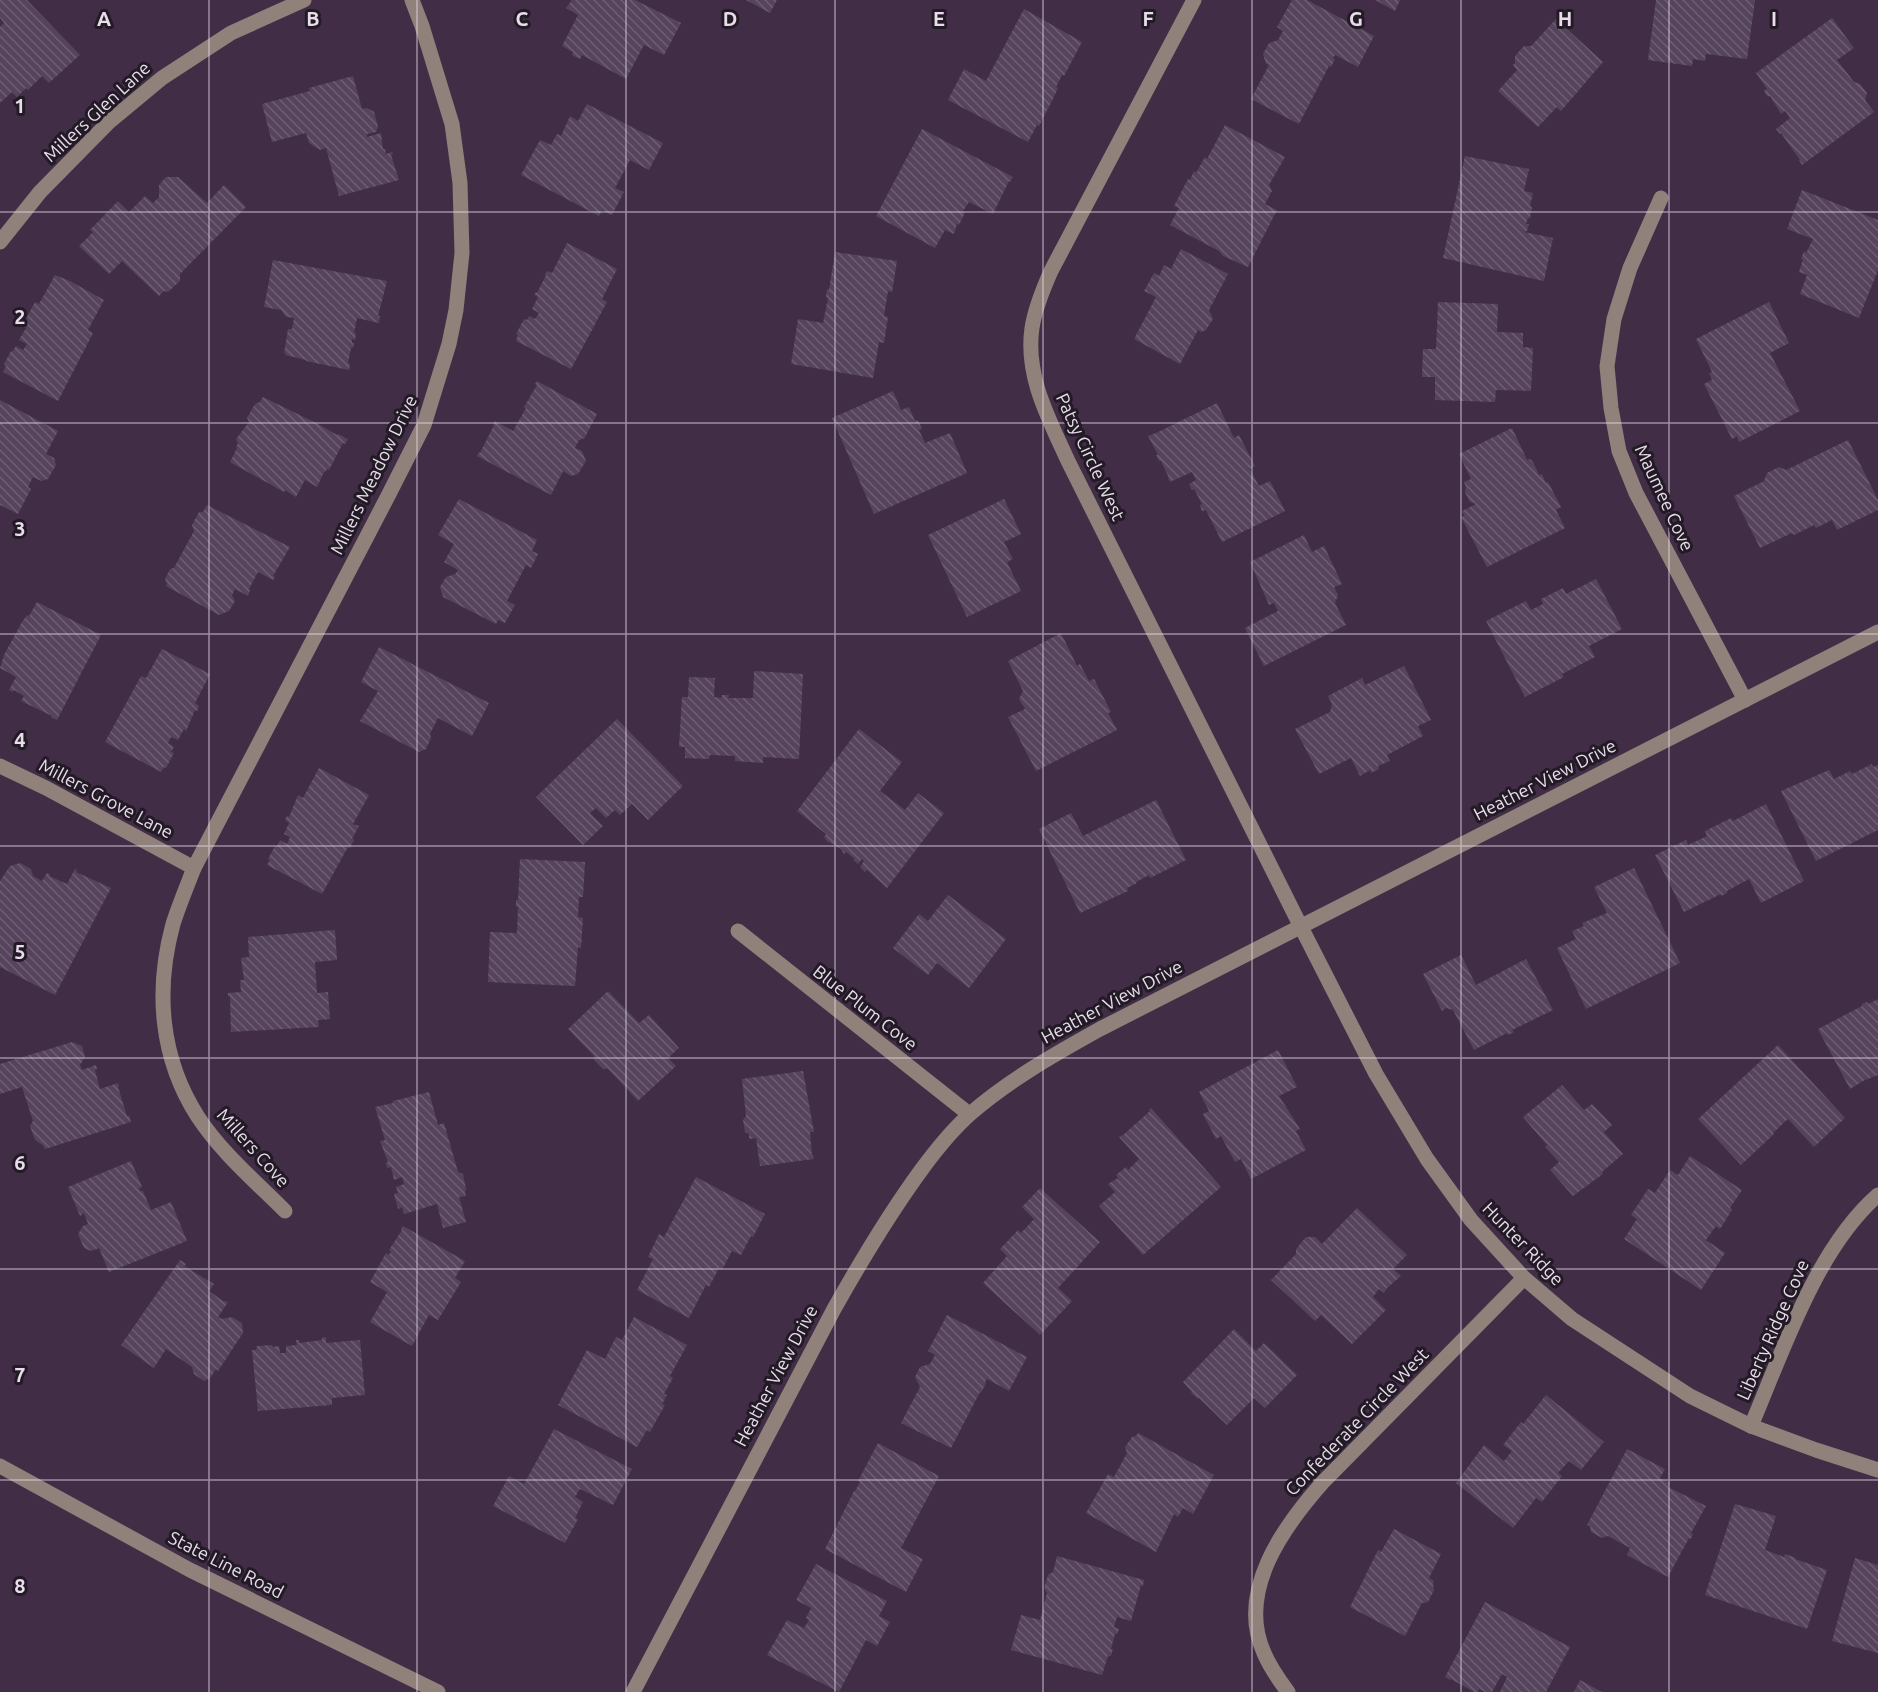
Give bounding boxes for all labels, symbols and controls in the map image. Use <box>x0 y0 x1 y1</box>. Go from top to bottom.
text: A <box>97 7 111 30</box>
text: B <box>306 7 320 30</box>
text: C <box>516 7 529 30</box>
text: D <box>723 7 737 30</box>
text: E <box>933 7 945 30</box>
text: F <box>1142 7 1154 30</box>
text: G <box>1349 7 1363 30</box>
text: H <box>1558 7 1572 30</box>
text: I <box>1771 7 1777 30</box>
street label: Millers Glen Lane <box>39 57 154 166</box>
text: 1 <box>14 94 26 117</box>
text: 2 <box>14 305 26 328</box>
street label: Patsy Circle West <box>1053 390 1129 523</box>
street label: Millers Meadow Drive <box>326 392 420 557</box>
street label: Maumee Cove <box>1632 441 1698 554</box>
text: 3 <box>14 517 26 540</box>
text: 4 <box>14 728 26 751</box>
street label: Heather View Drive <box>1470 735 1619 824</box>
street label: Millers Grove Lane <box>36 754 177 842</box>
text: 5 <box>14 940 26 963</box>
street label: Heather View Drive <box>1038 955 1186 1047</box>
street label: Blue Plum Cove <box>810 961 921 1054</box>
street label: Millers Cove <box>213 1104 294 1191</box>
text: 6 <box>14 1151 26 1174</box>
street label: Hunter Ridge <box>1479 1198 1568 1289</box>
street label: Liberty Ridge Cove <box>1732 1256 1812 1403</box>
street label: Heather View Drive <box>729 1302 821 1450</box>
street label: Confederate Circle West <box>1281 1344 1432 1499</box>
text: 7 <box>14 1363 26 1386</box>
street label: State Line Road <box>166 1527 287 1602</box>
text: 8 <box>14 1574 26 1597</box>

